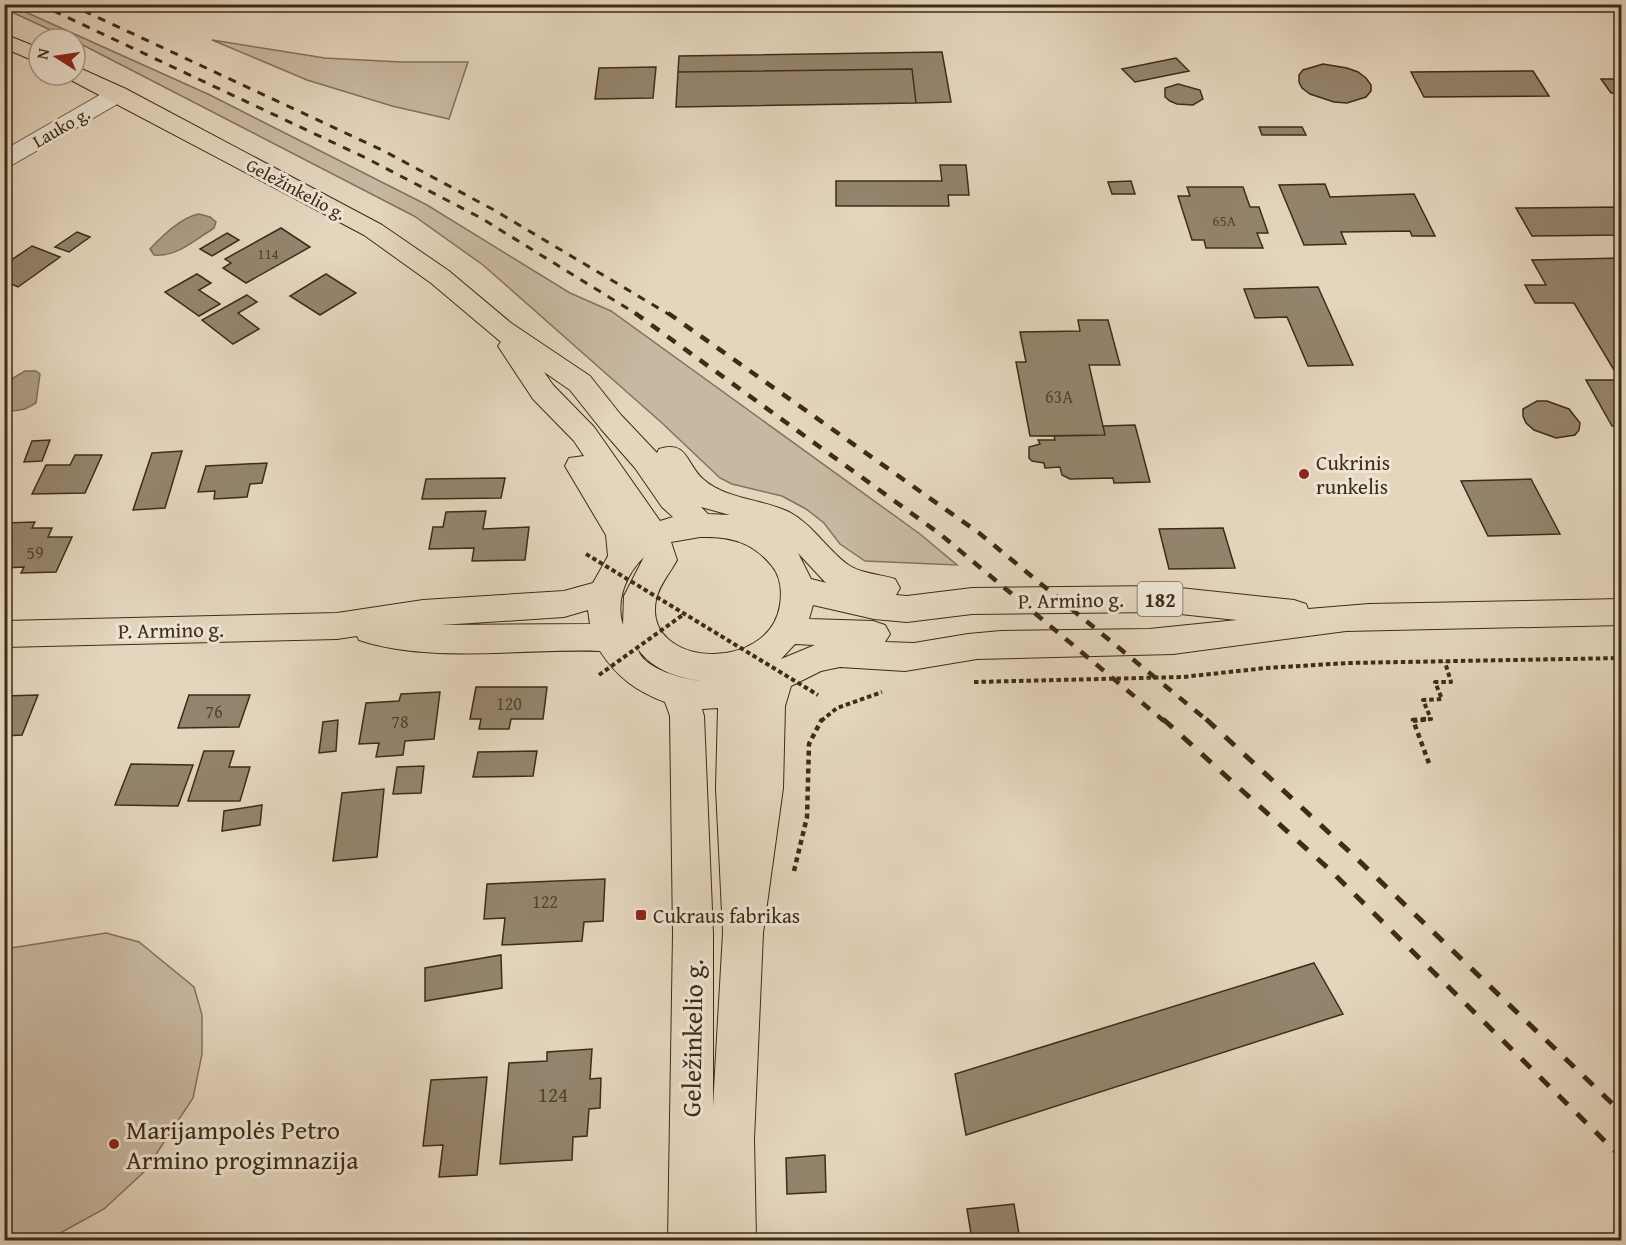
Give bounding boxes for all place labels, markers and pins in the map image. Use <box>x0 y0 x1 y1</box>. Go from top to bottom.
place label: Cukrinis runkelis <box>1316 447 1390 502</box>
marker: Cukrinis runkelis <box>1297 467 1311 481</box>
place label: Cukraus fabrikas <box>653 900 800 931</box>
marker: Cukraus fabrikas <box>634 908 648 922</box>
place label: Marijampolės Petro Armino progimnazija <box>126 1110 359 1179</box>
marker: Marijampolės Petro Armino progimnazija <box>107 1137 121 1151</box>

